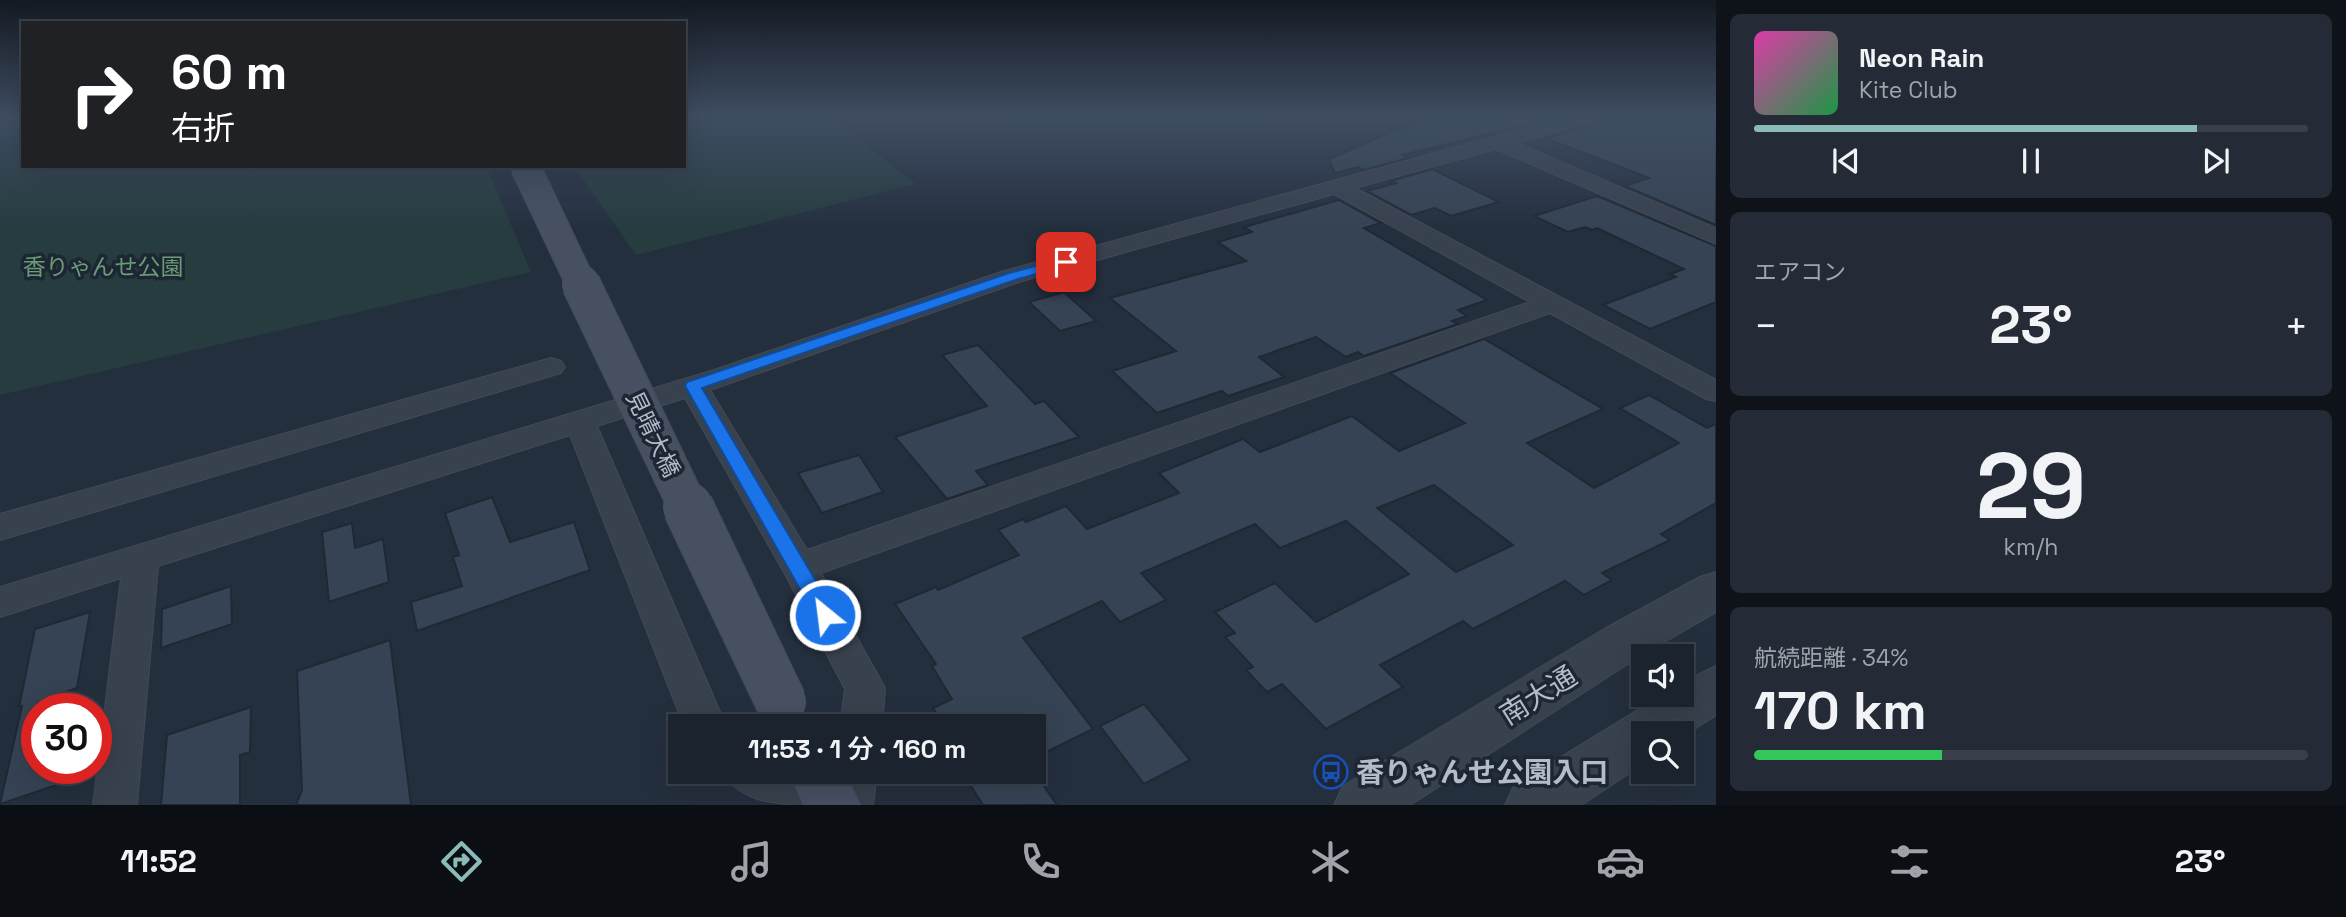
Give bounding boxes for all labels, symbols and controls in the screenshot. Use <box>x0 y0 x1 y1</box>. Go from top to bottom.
text: 60 m <box>171 41 287 103</box>
text: Neon Rain <box>1859 41 1984 75</box>
icon: right <box>56 49 147 140</box>
text: Kite Club <box>1859 75 1958 105</box>
text: 右折 <box>171 108 235 148</box>
icon: previous <box>1827 142 1865 180</box>
icon: pause <box>2012 142 2050 180</box>
icon: next <box>2197 142 2235 180</box>
pin <box>1036 232 1096 292</box>
icon: arrive <box>1047 243 1085 281</box>
park label: 香りゃんせ公園 <box>23 252 184 282</box>
text: エアコン <box>1754 257 1846 287</box>
text: 23° <box>1990 292 2073 358</box>
text: − <box>1754 302 1778 350</box>
text: + <box>2284 302 2308 350</box>
street label: 見晴大橋 <box>619 386 687 482</box>
text: 29 <box>1976 428 2086 545</box>
text: km/h <box>2004 532 2058 562</box>
position arrow <box>788 578 862 652</box>
text: 航続距離 · 34% <box>1754 643 1908 673</box>
map controls <box>1631 644 1694 784</box>
button: sound <box>1631 644 1694 707</box>
street label: 南大通 <box>1493 657 1583 733</box>
text: 170 km <box>1754 678 1927 744</box>
speed limit sign: 30 <box>21 693 112 784</box>
button: search <box>1631 721 1694 784</box>
text: 11:53 · 1 分 · 160 m <box>748 732 966 766</box>
bus stop icon: 香りゃんせ公園入口 <box>1312 753 1350 791</box>
place label: 香りゃんせ公園入口 <box>1356 754 1608 790</box>
icon: directions <box>437 837 486 886</box>
icon: music <box>727 837 776 886</box>
icon: phone <box>1016 837 1065 886</box>
icon: climate <box>1306 837 1355 886</box>
icon: car <box>1596 837 1645 886</box>
icon: filters <box>1885 837 1934 886</box>
text: 11:52 <box>120 841 197 881</box>
text: 23° <box>2175 841 2226 881</box>

